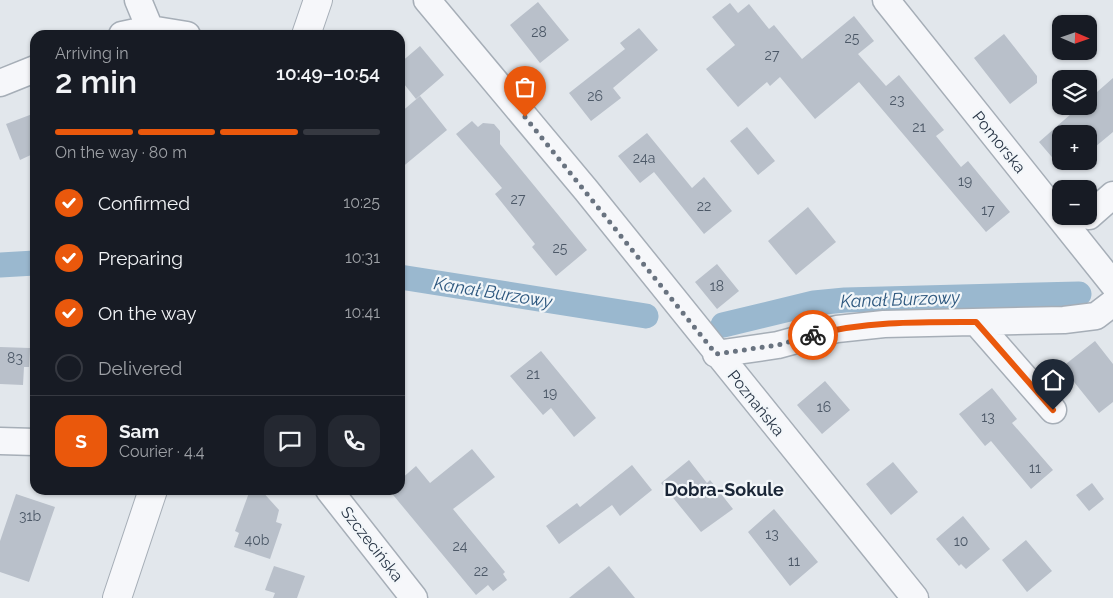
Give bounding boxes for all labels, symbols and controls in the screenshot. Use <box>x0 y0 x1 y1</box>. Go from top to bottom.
north arrow <box>1052 15 1098 60</box>
map controls <box>1052 15 1097 225</box>
house number: 28 <box>531 24 547 40</box>
house number: 25 <box>845 30 860 46</box>
text: Arriving in <box>55 44 129 63</box>
house number: 27 <box>765 47 780 63</box>
text: 10:49–10:54 <box>276 62 380 84</box>
text: 2 min <box>55 63 137 100</box>
pin <box>504 66 546 117</box>
button: layers <box>1052 70 1097 115</box>
icon: bag <box>511 73 539 101</box>
house number: 26 <box>587 88 603 104</box>
house number: 23 <box>890 92 904 108</box>
street label: Pomorska <box>968 107 1030 177</box>
house number: 21 <box>912 119 926 135</box>
button: + <box>1052 125 1097 170</box>
text: On the way · 80 m <box>55 143 187 162</box>
house number: 24a <box>633 150 655 166</box>
house number: 19 <box>958 173 972 189</box>
button: − <box>1052 180 1097 225</box>
icon: check <box>55 189 83 217</box>
house number: 27 <box>511 191 526 207</box>
text: Confirmed <box>98 192 190 214</box>
text: 10:25 <box>343 193 380 212</box>
house number: 22 <box>697 198 711 214</box>
house number: 17 <box>981 202 995 218</box>
house number: 25 <box>553 240 568 256</box>
icon: check <box>55 244 83 272</box>
text: Preparing <box>98 247 183 269</box>
text: 10:31 <box>345 248 380 267</box>
water label: Kanał Burzowy <box>432 272 555 312</box>
house number: 18 <box>710 278 724 294</box>
water label: Kanał Burzowy <box>840 286 961 312</box>
icon: check <box>55 299 83 327</box>
text: On the way <box>98 302 197 324</box>
text: 10:41 <box>345 303 380 322</box>
courier <box>788 310 838 360</box>
icon: bike <box>799 321 827 349</box>
house number: 83 <box>7 350 23 366</box>
text: Delivered <box>98 357 182 379</box>
pin <box>1032 359 1074 410</box>
house number: 21 <box>526 366 540 382</box>
street label: Poznańska <box>724 366 788 440</box>
icon: home <box>1039 366 1067 394</box>
house number: 19 <box>543 385 557 401</box>
house number: 16 <box>817 399 831 415</box>
house number: 13 <box>981 409 995 425</box>
button: chat <box>264 415 316 467</box>
button: phone <box>328 415 380 467</box>
text: Sam <box>119 420 159 442</box>
text: S <box>75 430 87 452</box>
text: Courier · 4.4 <box>119 442 204 461</box>
house number: 11 <box>1029 460 1041 476</box>
district label: Dobra-Sokule <box>664 479 784 500</box>
street label: Szczecińska <box>337 503 407 585</box>
house number: 31b <box>19 508 41 524</box>
house number: 13 <box>765 526 779 542</box>
house number: 40b <box>245 532 270 548</box>
house number: 10 <box>954 533 968 549</box>
house number: 24 <box>453 538 468 554</box>
house number: 11 <box>788 553 800 569</box>
house number: 22 <box>474 563 488 579</box>

